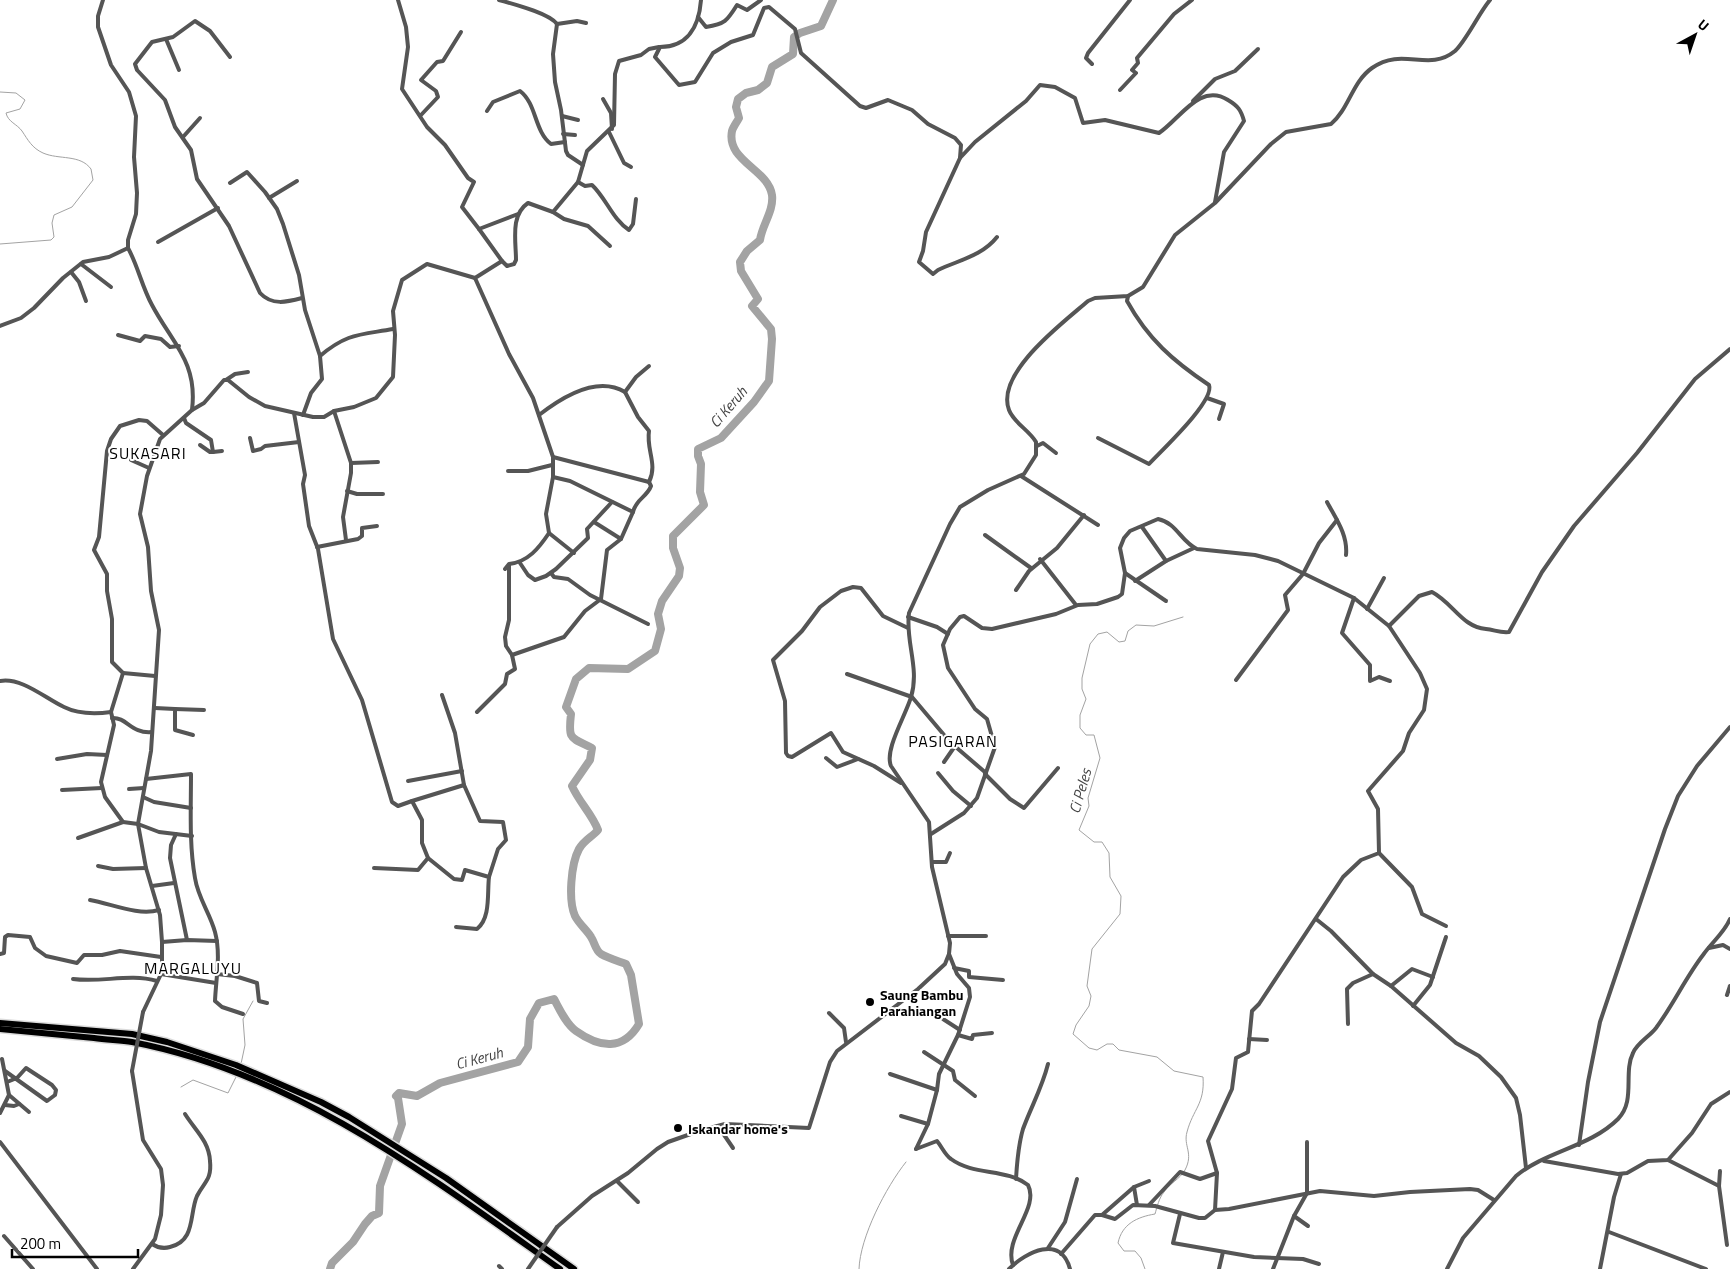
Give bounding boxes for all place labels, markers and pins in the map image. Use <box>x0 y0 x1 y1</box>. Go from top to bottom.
place label: Saung Bambu Parahiangan <box>880 984 964 1021</box>
marker: Saung Bambu Parahiangan <box>864 996 876 1008</box>
place label: Iskandar home's <box>688 1118 788 1139</box>
marker: Iskandar home's <box>672 1122 684 1134</box>

